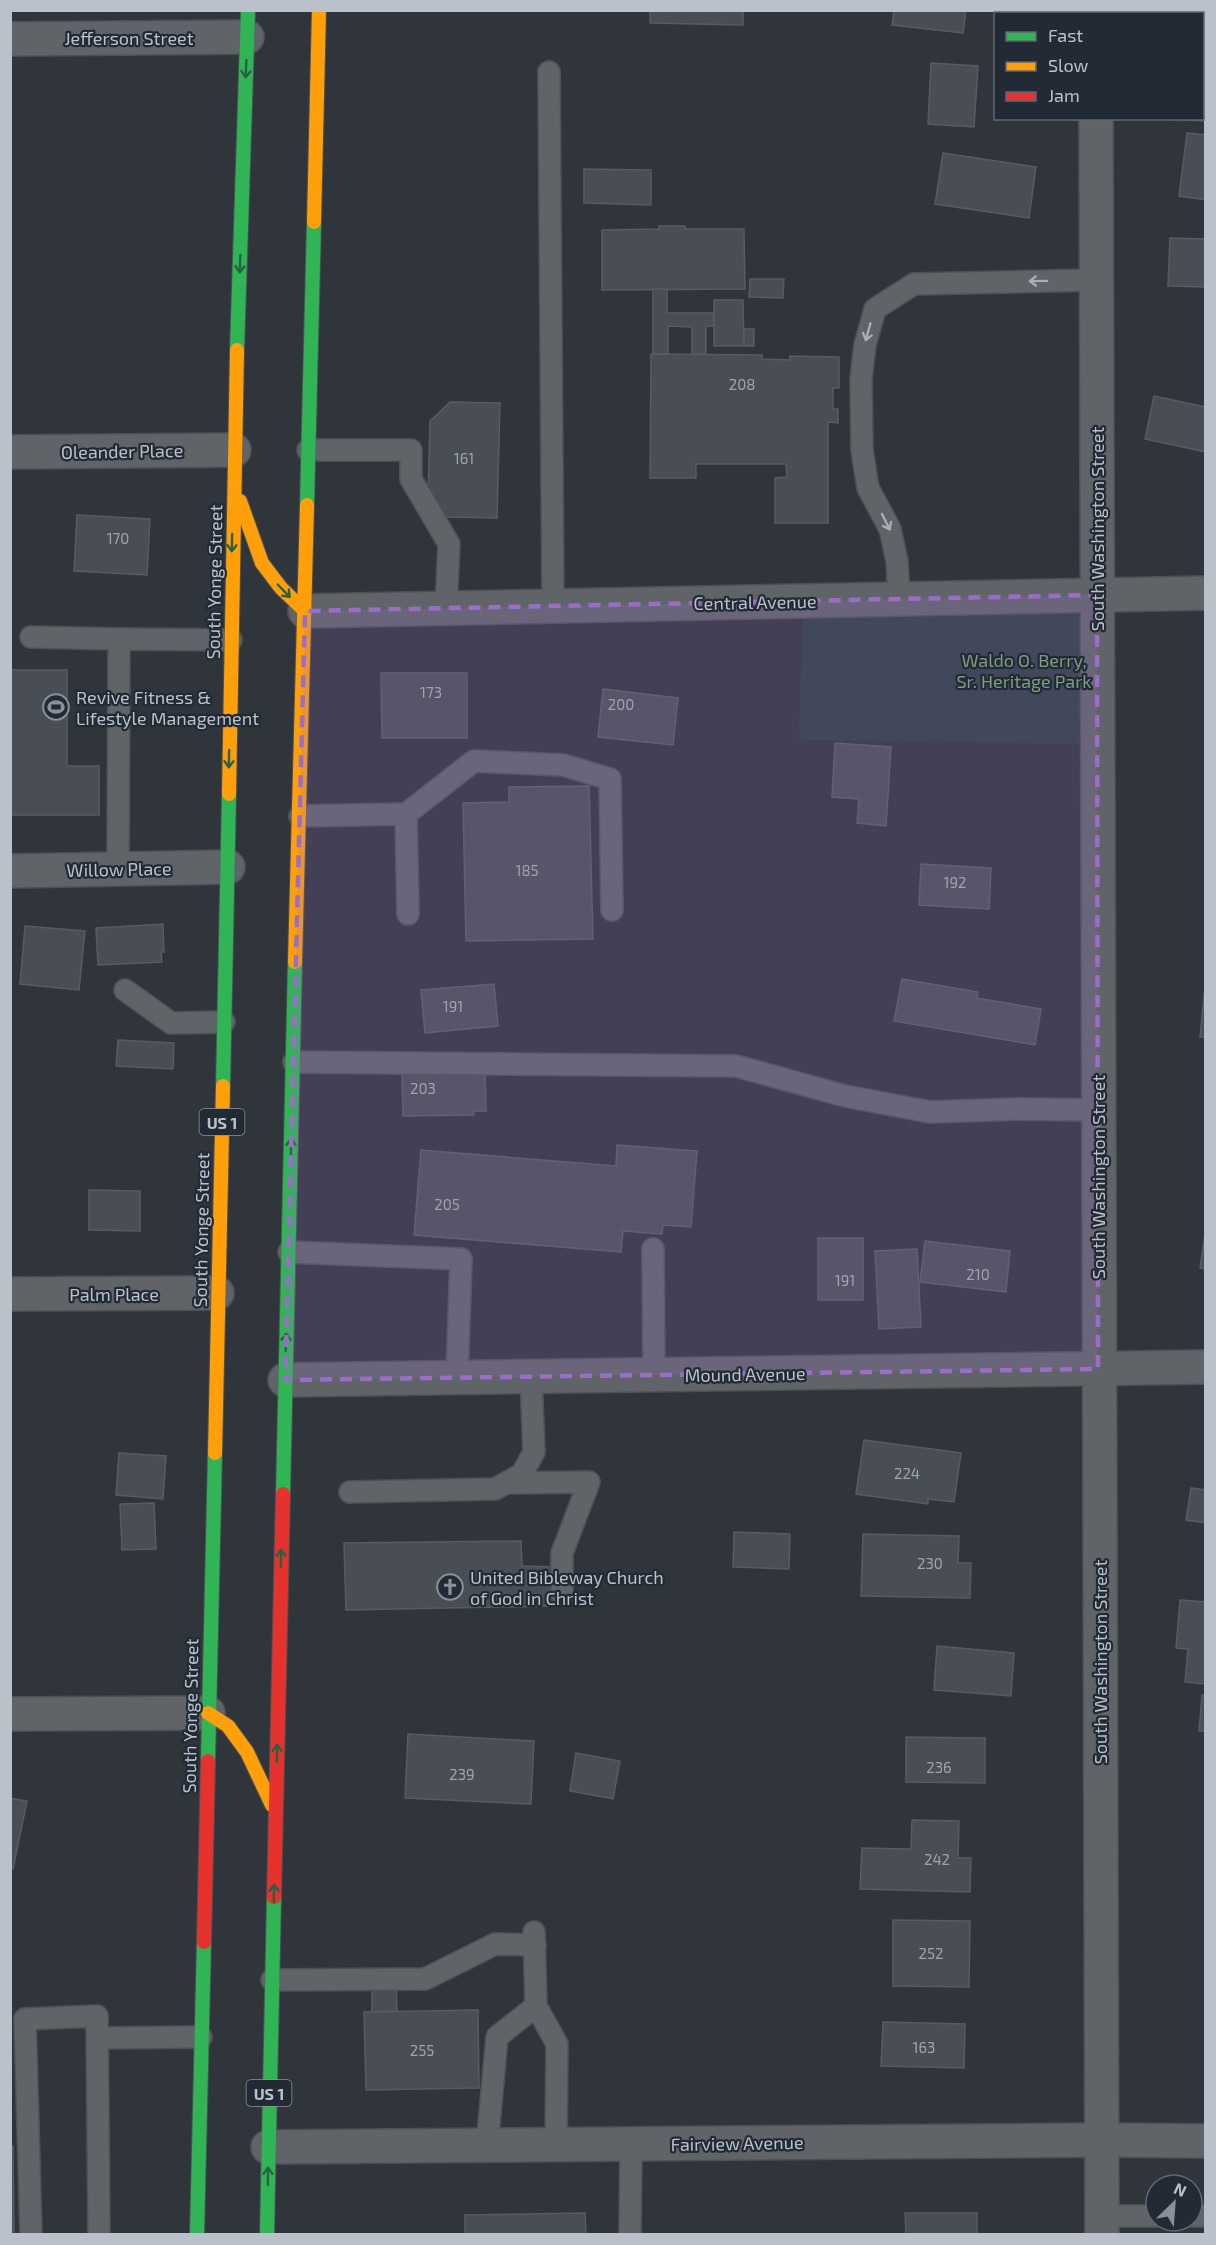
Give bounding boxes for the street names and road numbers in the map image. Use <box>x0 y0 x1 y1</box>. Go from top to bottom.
street label: Jefferson Street <box>64 27 194 49</box>
street label: South Washington Street <box>1086 427 1108 631</box>
street label: Oleander Place <box>61 439 183 463</box>
street label: South Yonge Street <box>202 504 226 660</box>
street label: Central Avenue <box>693 590 817 614</box>
street label: Willow Place <box>66 857 172 881</box>
street label: South Washington Street <box>1087 1075 1109 1279</box>
road number: US 1 <box>200 1109 244 1135</box>
street label: South Yonge Street <box>189 1152 213 1308</box>
street label: Palm Place <box>69 1283 159 1305</box>
street label: Mound Avenue <box>684 1362 806 1386</box>
street label: South Washington Street <box>1089 1560 1111 1764</box>
street label: South Yonge Street <box>178 1638 202 1794</box>
road number: US 1 <box>246 2080 292 2106</box>
street label: Fairview Avenue <box>670 2131 804 2155</box>

